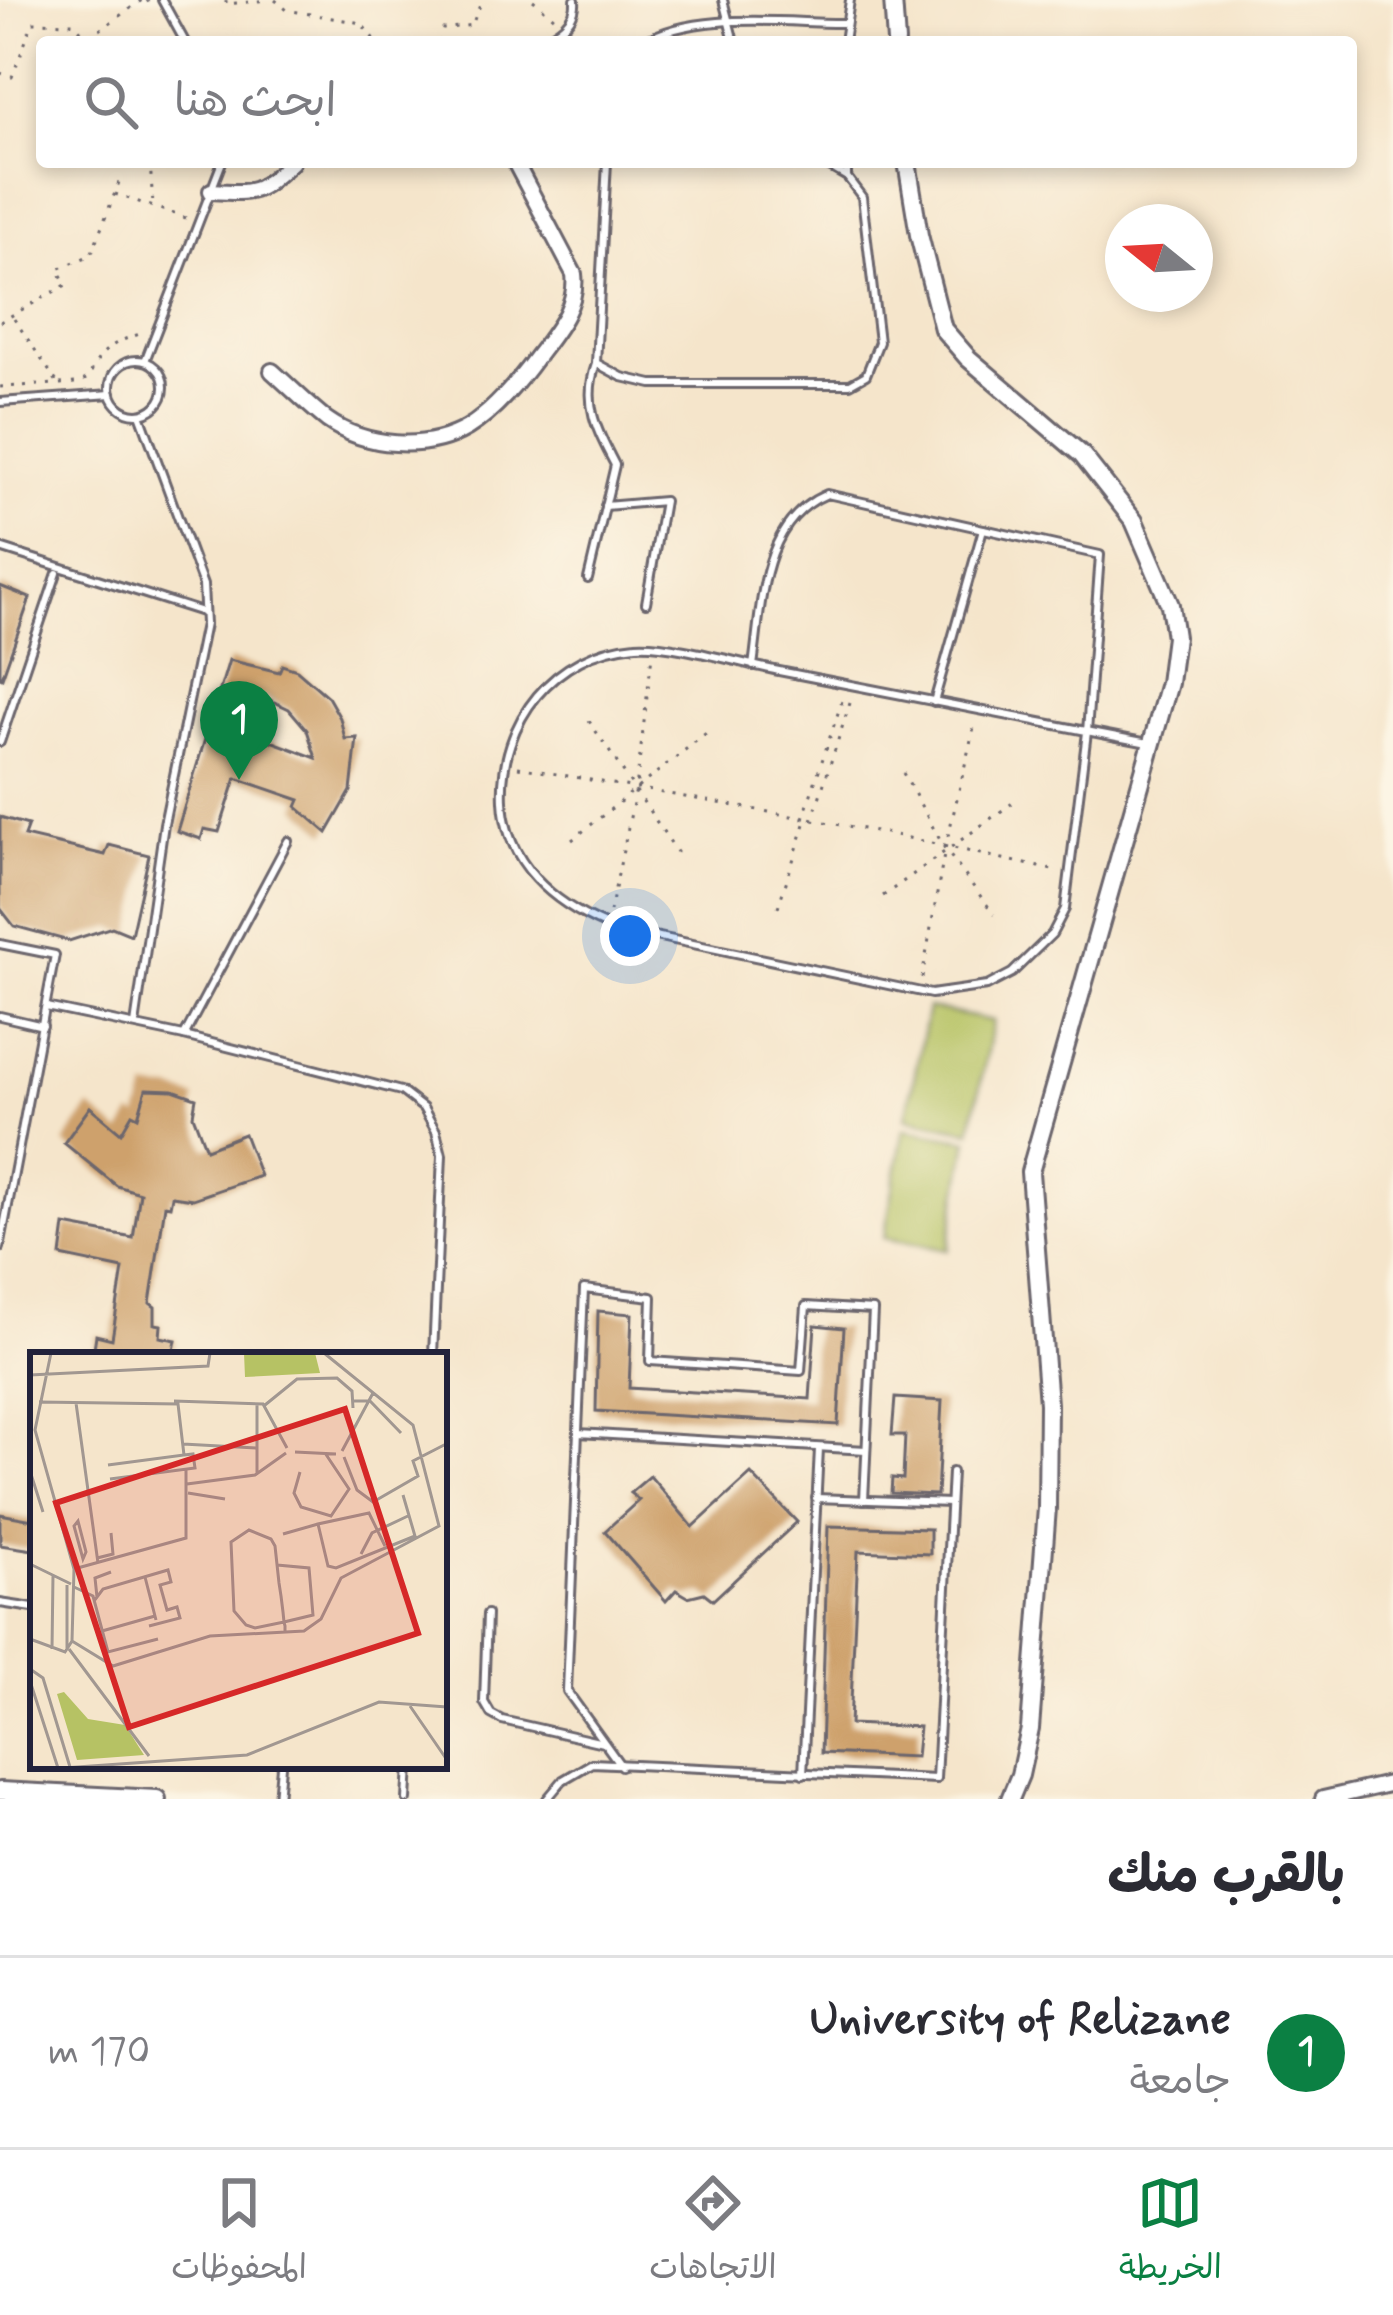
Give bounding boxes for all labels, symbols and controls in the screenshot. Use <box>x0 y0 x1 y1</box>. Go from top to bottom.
search box <box>36 36 1357 168</box>
icon: search <box>78 69 144 135</box>
text: ابحث هنا <box>174 73 337 132</box>
north arrow <box>1105 204 1213 312</box>
pin: 1 <box>200 681 278 780</box>
your location <box>600 906 660 966</box>
inset map <box>30 1352 447 1769</box>
text: بالقرب منك <box>1108 1844 1345 1910</box>
text: University of Relizane <box>810 1991 1231 2050</box>
text: 170 m <box>48 2027 150 2078</box>
text: 1 <box>1297 2027 1315 2078</box>
text: جامعة <box>1130 2057 1231 2108</box>
tab: المحفوظات <box>171 2170 307 2296</box>
tab: الاتجاهات <box>649 2170 777 2296</box>
tab: الخريطة <box>1119 2170 1222 2296</box>

